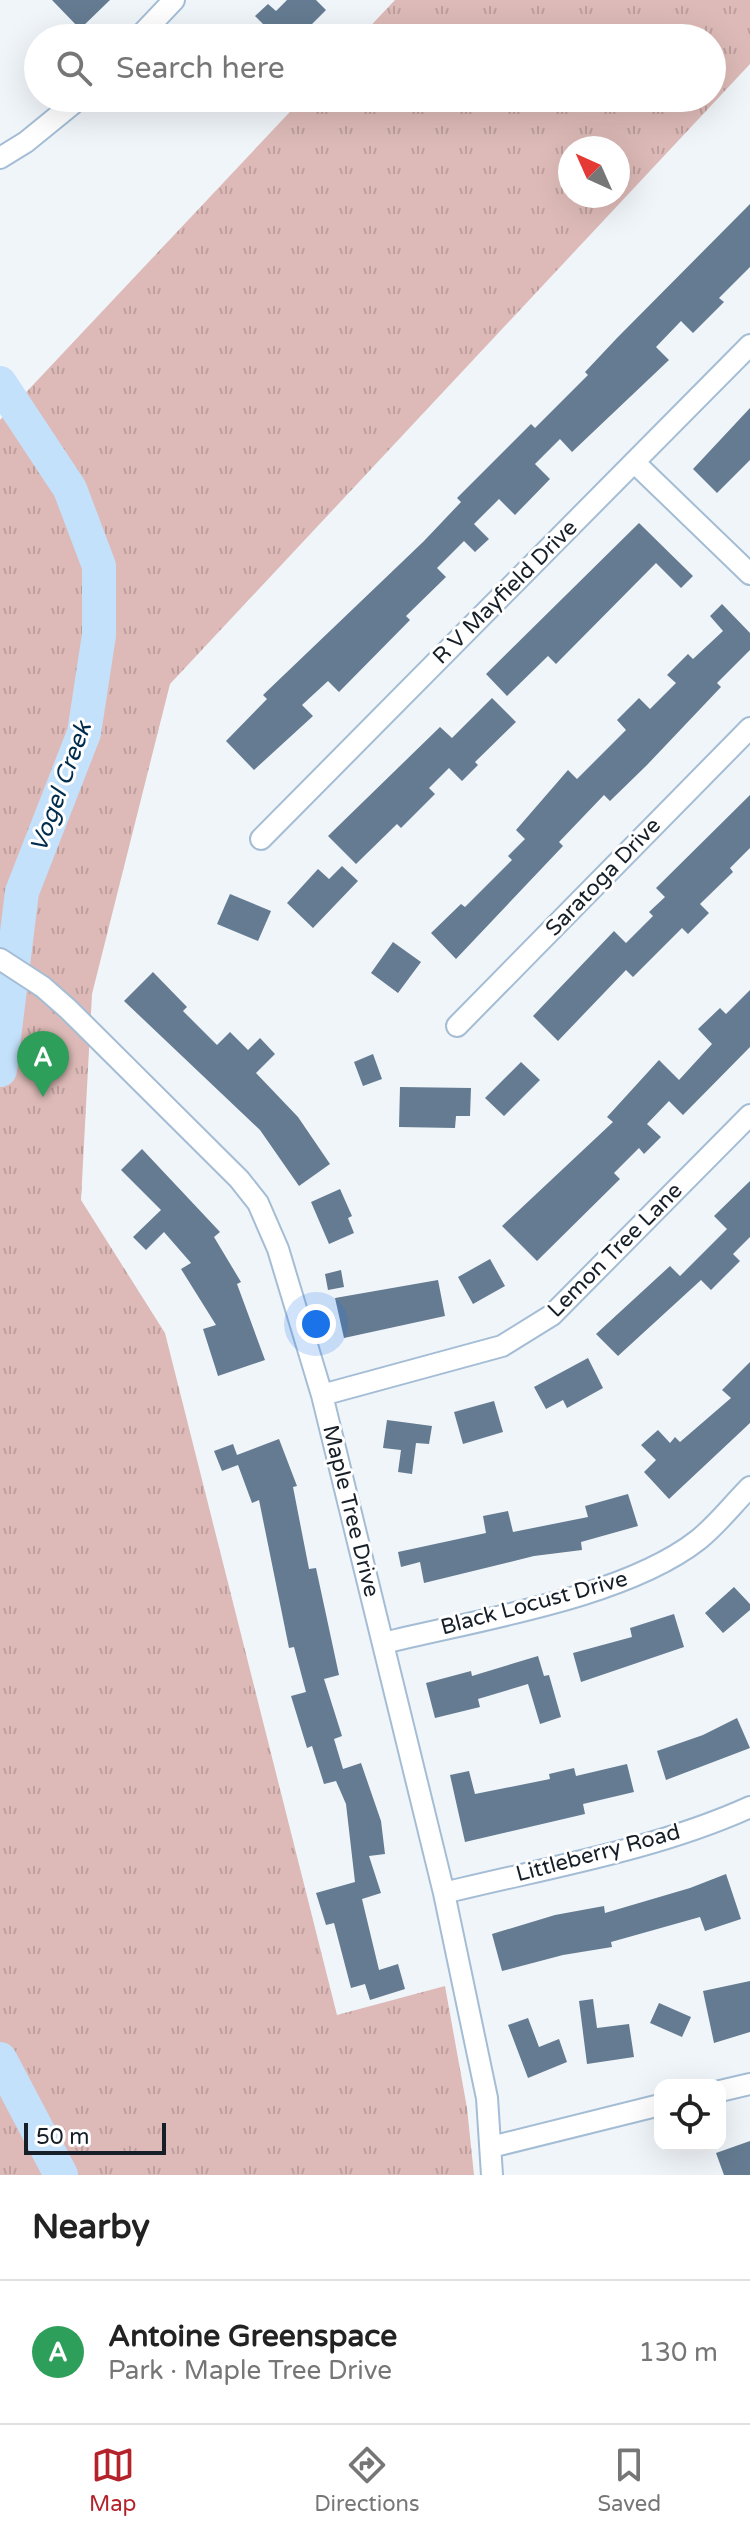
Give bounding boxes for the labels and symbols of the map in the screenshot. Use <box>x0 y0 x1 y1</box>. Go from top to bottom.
north arrow <box>558 136 630 208</box>
street label: R V Mayfield Drive <box>427 514 583 670</box>
water label: Vogel Creek <box>24 716 99 856</box>
street label: Saratoga Drive <box>540 812 666 942</box>
pin: A <box>17 1031 69 1097</box>
street label: Lemon Tree Lane <box>542 1177 688 1323</box>
your location <box>296 1304 336 1344</box>
street label: Maple Tree Drive <box>317 1422 385 1600</box>
street label: Black Locust Drive <box>438 1566 630 1640</box>
street label: Littleberry Road <box>513 1819 683 1887</box>
scale bar <box>24 2119 166 2155</box>

